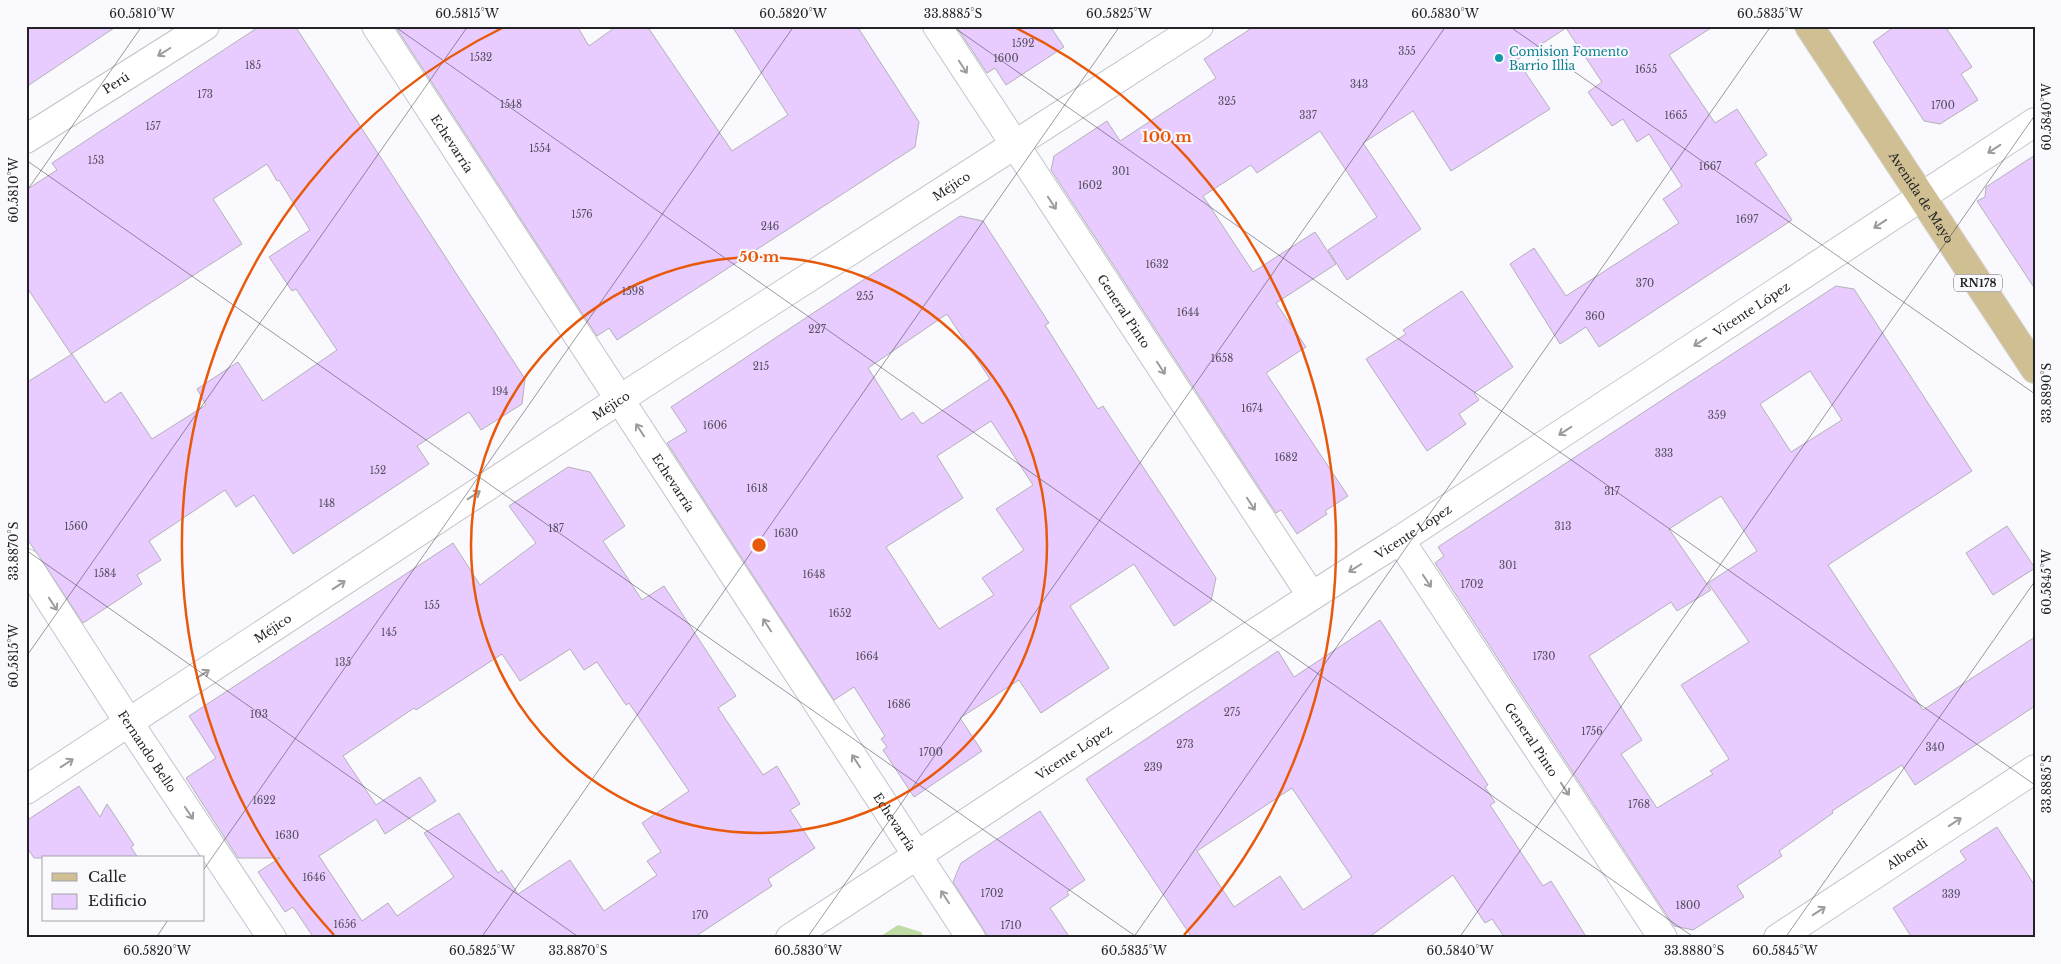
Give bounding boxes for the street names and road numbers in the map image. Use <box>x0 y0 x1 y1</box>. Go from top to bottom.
street label: Perú <box>100 68 132 96</box>
street label: Echevarría <box>428 111 477 175</box>
street label: Avenida de Mayo <box>1886 148 1957 246</box>
street label: Méjico <box>930 168 973 203</box>
street label: General Pinto <box>1095 271 1154 351</box>
road number: RN178 <box>1954 274 2002 292</box>
street label: Vicente López <box>1710 278 1793 340</box>
street label: Méjico <box>589 387 632 423</box>
street label: Echevarría <box>649 451 698 515</box>
street label: Vicente López <box>1371 501 1454 562</box>
street label: Méjico <box>251 610 294 646</box>
street label: General Pinto <box>1502 700 1562 779</box>
street label: Fernando Bello <box>115 708 180 795</box>
street label: Vicente López <box>1032 721 1115 783</box>
street label: Echevarría <box>871 790 920 854</box>
street label: Alberdi <box>1883 835 1930 873</box>

